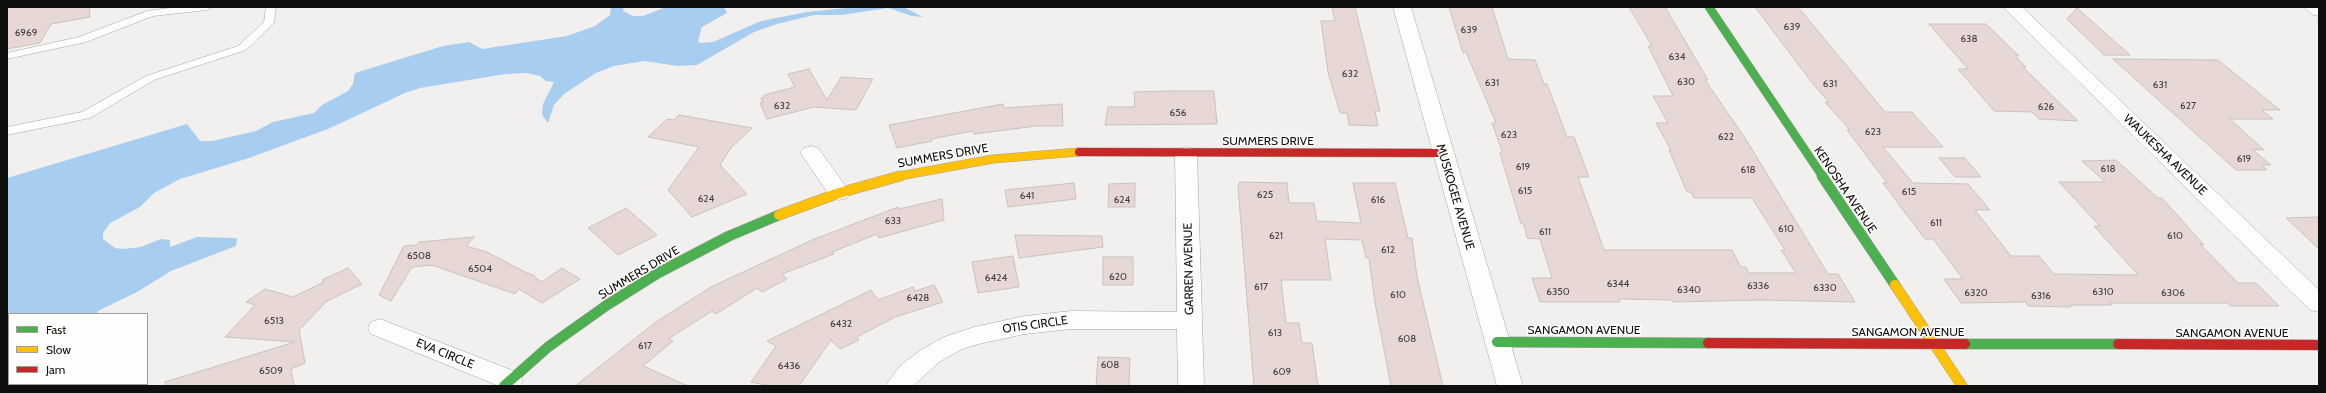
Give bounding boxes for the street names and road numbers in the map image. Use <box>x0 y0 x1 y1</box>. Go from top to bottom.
street label: WAUKESHA AVENUE <box>2120 111 2210 199</box>
street label: SUMMERS DRIVE <box>1222 134 1314 148</box>
street label: SUMMERS DRIVE <box>897 141 989 171</box>
street label: MUSKOGEE AVENUE <box>1433 142 1477 252</box>
street label: KENOSHA AVENUE <box>1811 144 1879 236</box>
street label: GARREN AVENUE <box>1181 223 1197 315</box>
street label: SUMMERS DRIVE <box>596 243 682 303</box>
street label: OTIS CIRCLE <box>1001 313 1069 337</box>
street label: SANGAMON AVENUE <box>1528 323 1640 337</box>
street label: SANGAMON AVENUE <box>1852 325 1964 339</box>
street label: SANGAMON AVENUE <box>2176 326 2288 340</box>
street label: EVA CIRCLE <box>414 336 476 372</box>

